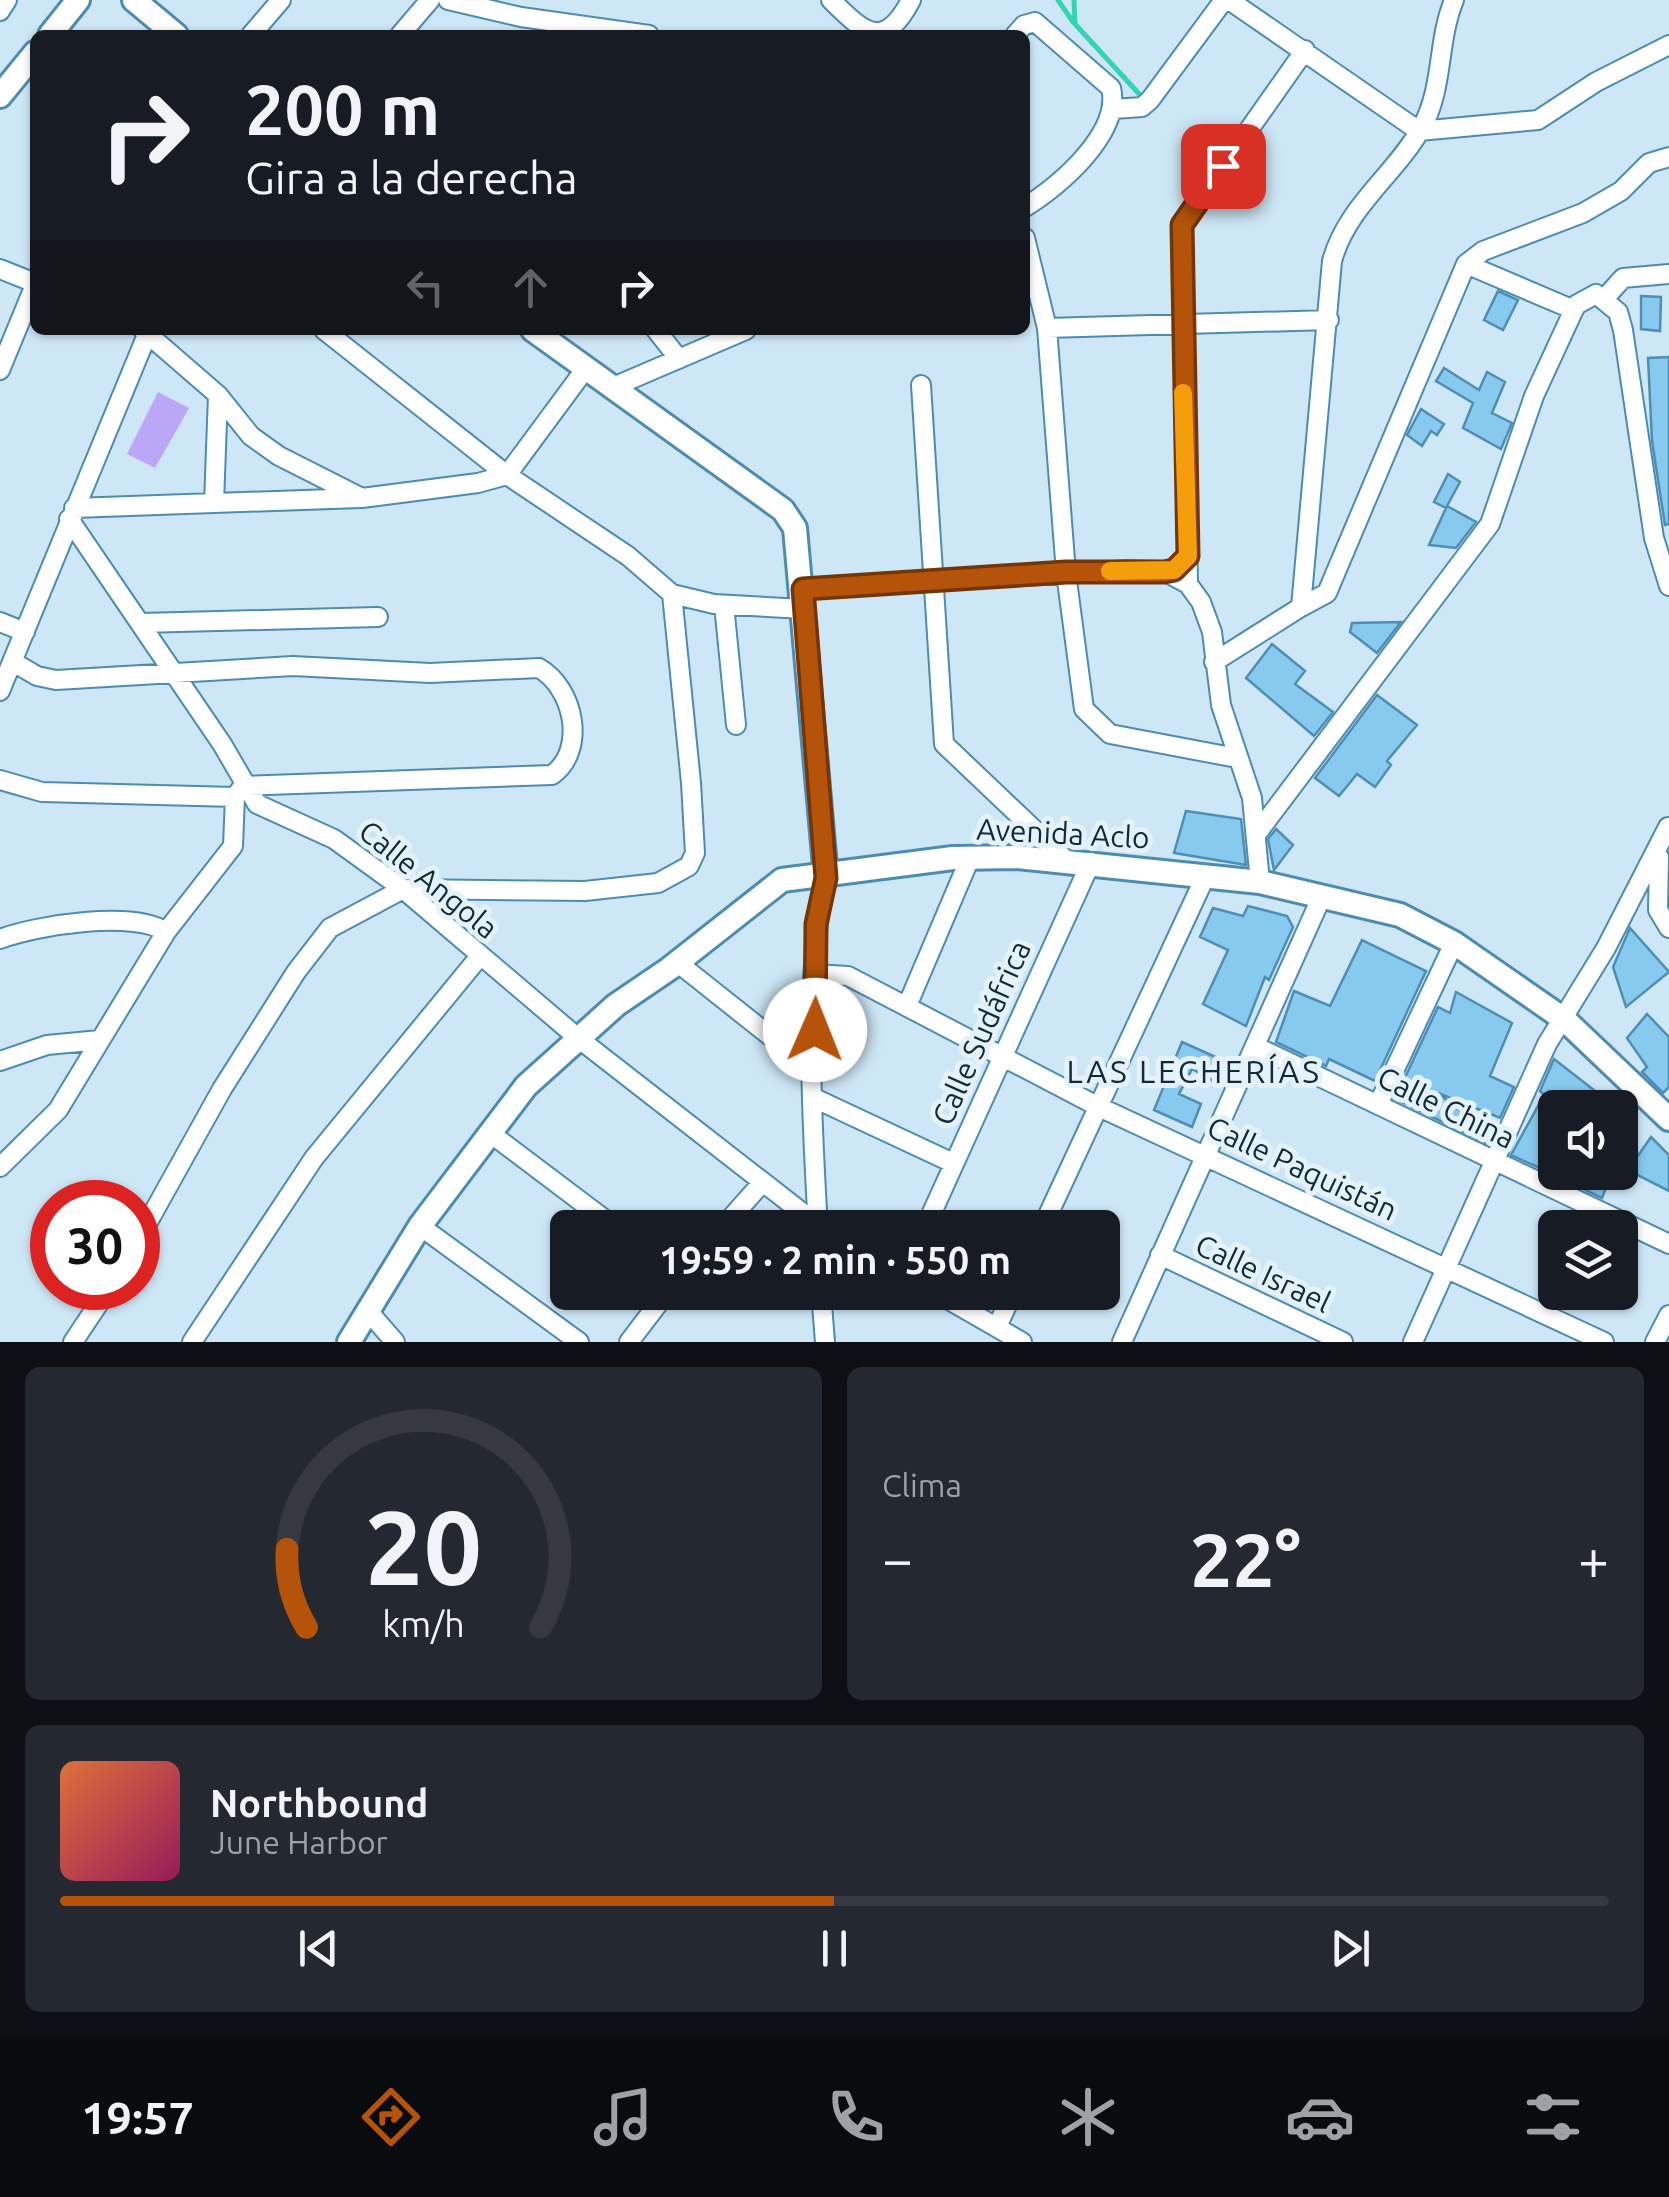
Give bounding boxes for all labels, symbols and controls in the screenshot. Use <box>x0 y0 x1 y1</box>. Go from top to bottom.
icon: right <box>80 70 210 200</box>
text: 200 m <box>245 70 440 148</box>
pin <box>1181 124 1266 209</box>
icon: arrive <box>1196 139 1251 194</box>
text: Gira a la derecha <box>245 152 578 203</box>
icon: left <box>398 260 453 315</box>
icon: ahead <box>503 260 558 315</box>
icon: right <box>608 260 663 315</box>
street label: Avenida Aclo <box>976 811 1150 855</box>
street label: Calle Angola <box>353 813 505 945</box>
street label: Calle Sudáfrica <box>925 935 1037 1130</box>
position arrow <box>763 978 867 1082</box>
district label: LAS LECHERÍAS <box>1067 1053 1321 1089</box>
street label: Calle China <box>1372 1059 1521 1155</box>
map controls <box>1538 1090 1638 1310</box>
button: sound <box>1538 1090 1638 1190</box>
street label: Calle Paquistán <box>1202 1109 1403 1227</box>
speed limit sign: 30 <box>30 1180 160 1310</box>
button: layers <box>1538 1210 1638 1310</box>
street label: Calle Israel <box>1191 1227 1336 1319</box>
text: 19:59 · 2 min · 550 m <box>659 1239 1011 1281</box>
text: Clima <box>882 1467 962 1503</box>
text: 20 <box>365 1488 482 1605</box>
text: 22° <box>1190 1517 1301 1601</box>
text: − <box>882 1528 913 1589</box>
text: + <box>1578 1528 1609 1589</box>
text: km/h <box>382 1604 465 1644</box>
text: Northbound <box>210 1782 428 1824</box>
text: June Harbor <box>210 1824 388 1860</box>
icon: previous <box>291 1921 346 1976</box>
icon: pause <box>807 1921 862 1976</box>
icon: next <box>1323 1921 1378 1976</box>
icon: directions <box>356 2082 426 2152</box>
icon: music <box>588 2082 658 2152</box>
icon: phone <box>821 2082 891 2152</box>
icon: climate <box>1053 2082 1123 2152</box>
icon: car <box>1285 2082 1355 2152</box>
icon: filters <box>1518 2082 1588 2152</box>
text: 19:57 <box>81 2092 194 2143</box>

